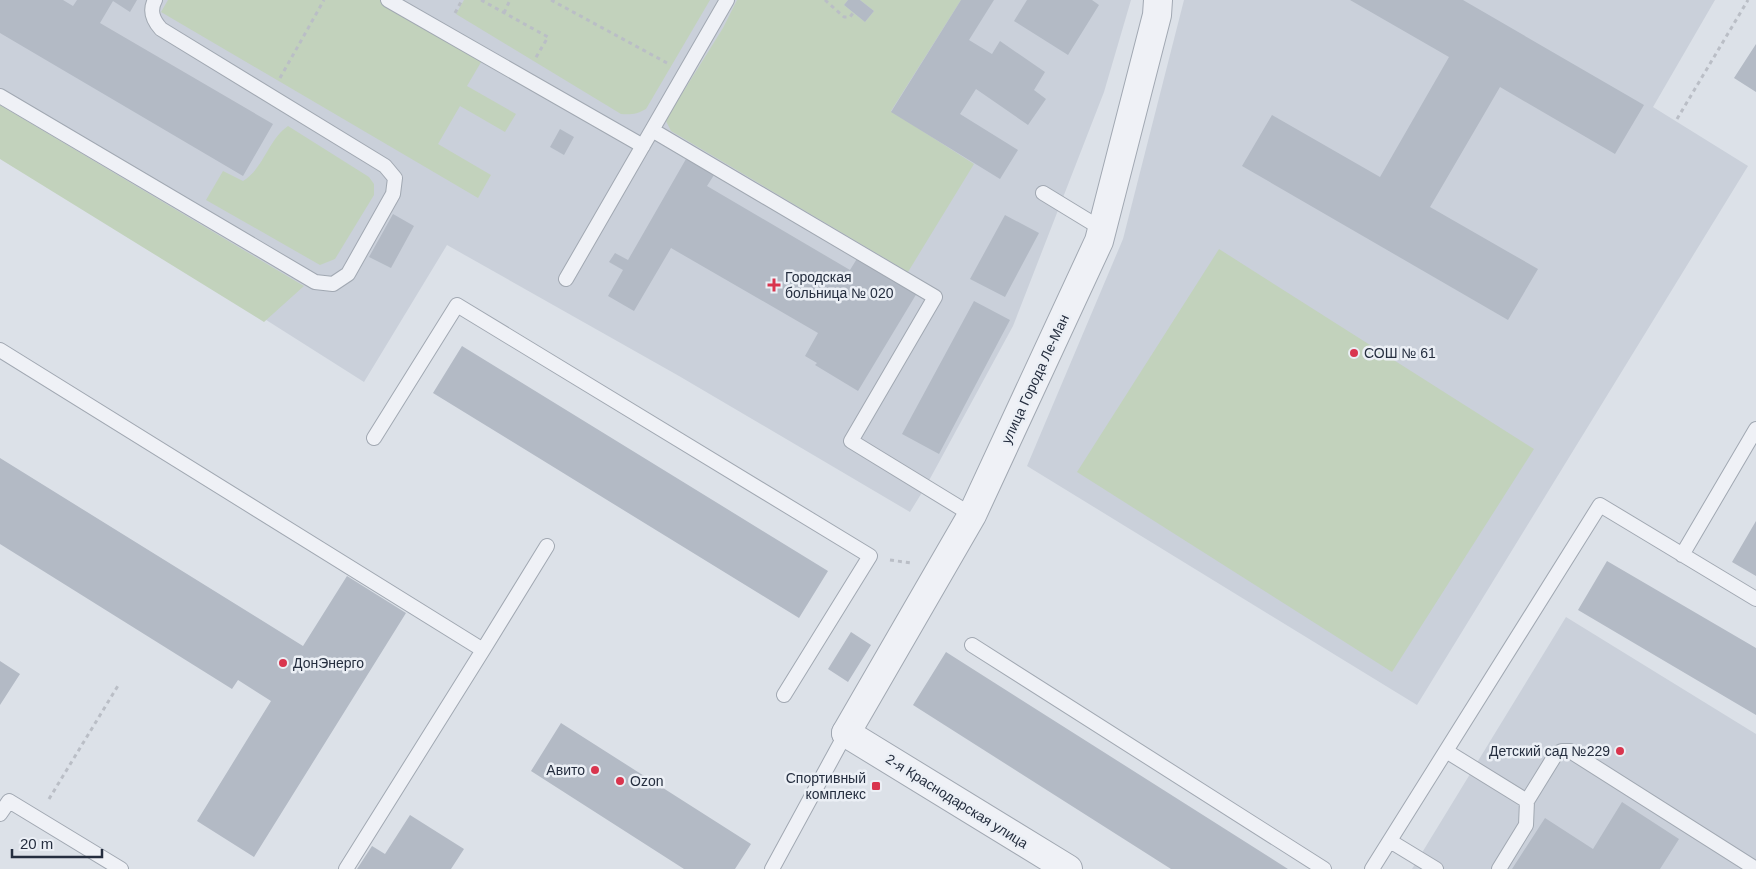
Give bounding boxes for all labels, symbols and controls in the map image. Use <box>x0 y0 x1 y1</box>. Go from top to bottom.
place label: Городская больница № 020 <box>785 269 894 301</box>
marker: Городская больница № 020 <box>767 278 781 292</box>
street label: улица Города Ле-Ман <box>998 312 1072 446</box>
place label: СОШ № 61 <box>1364 345 1436 361</box>
marker: СОШ № 61 <box>1348 347 1360 359</box>
place label: ДонЭнерго <box>293 655 364 671</box>
marker: ДонЭнерго <box>277 657 289 669</box>
place label: Детский сад №229 <box>1489 743 1610 759</box>
marker: Детский сад №229 <box>1614 745 1626 757</box>
street label: 2-я Краснодарская улица <box>883 751 1031 852</box>
place label: Авито <box>546 762 585 778</box>
marker: Авито <box>589 764 601 776</box>
place label: Спортивный комплекс <box>786 770 866 802</box>
place label: Ozon <box>630 773 663 789</box>
marker: Ozon <box>614 775 626 787</box>
marker: Спортивный комплекс <box>870 780 882 792</box>
scale bar <box>12 826 102 858</box>
text: 20 m <box>20 835 53 852</box>

